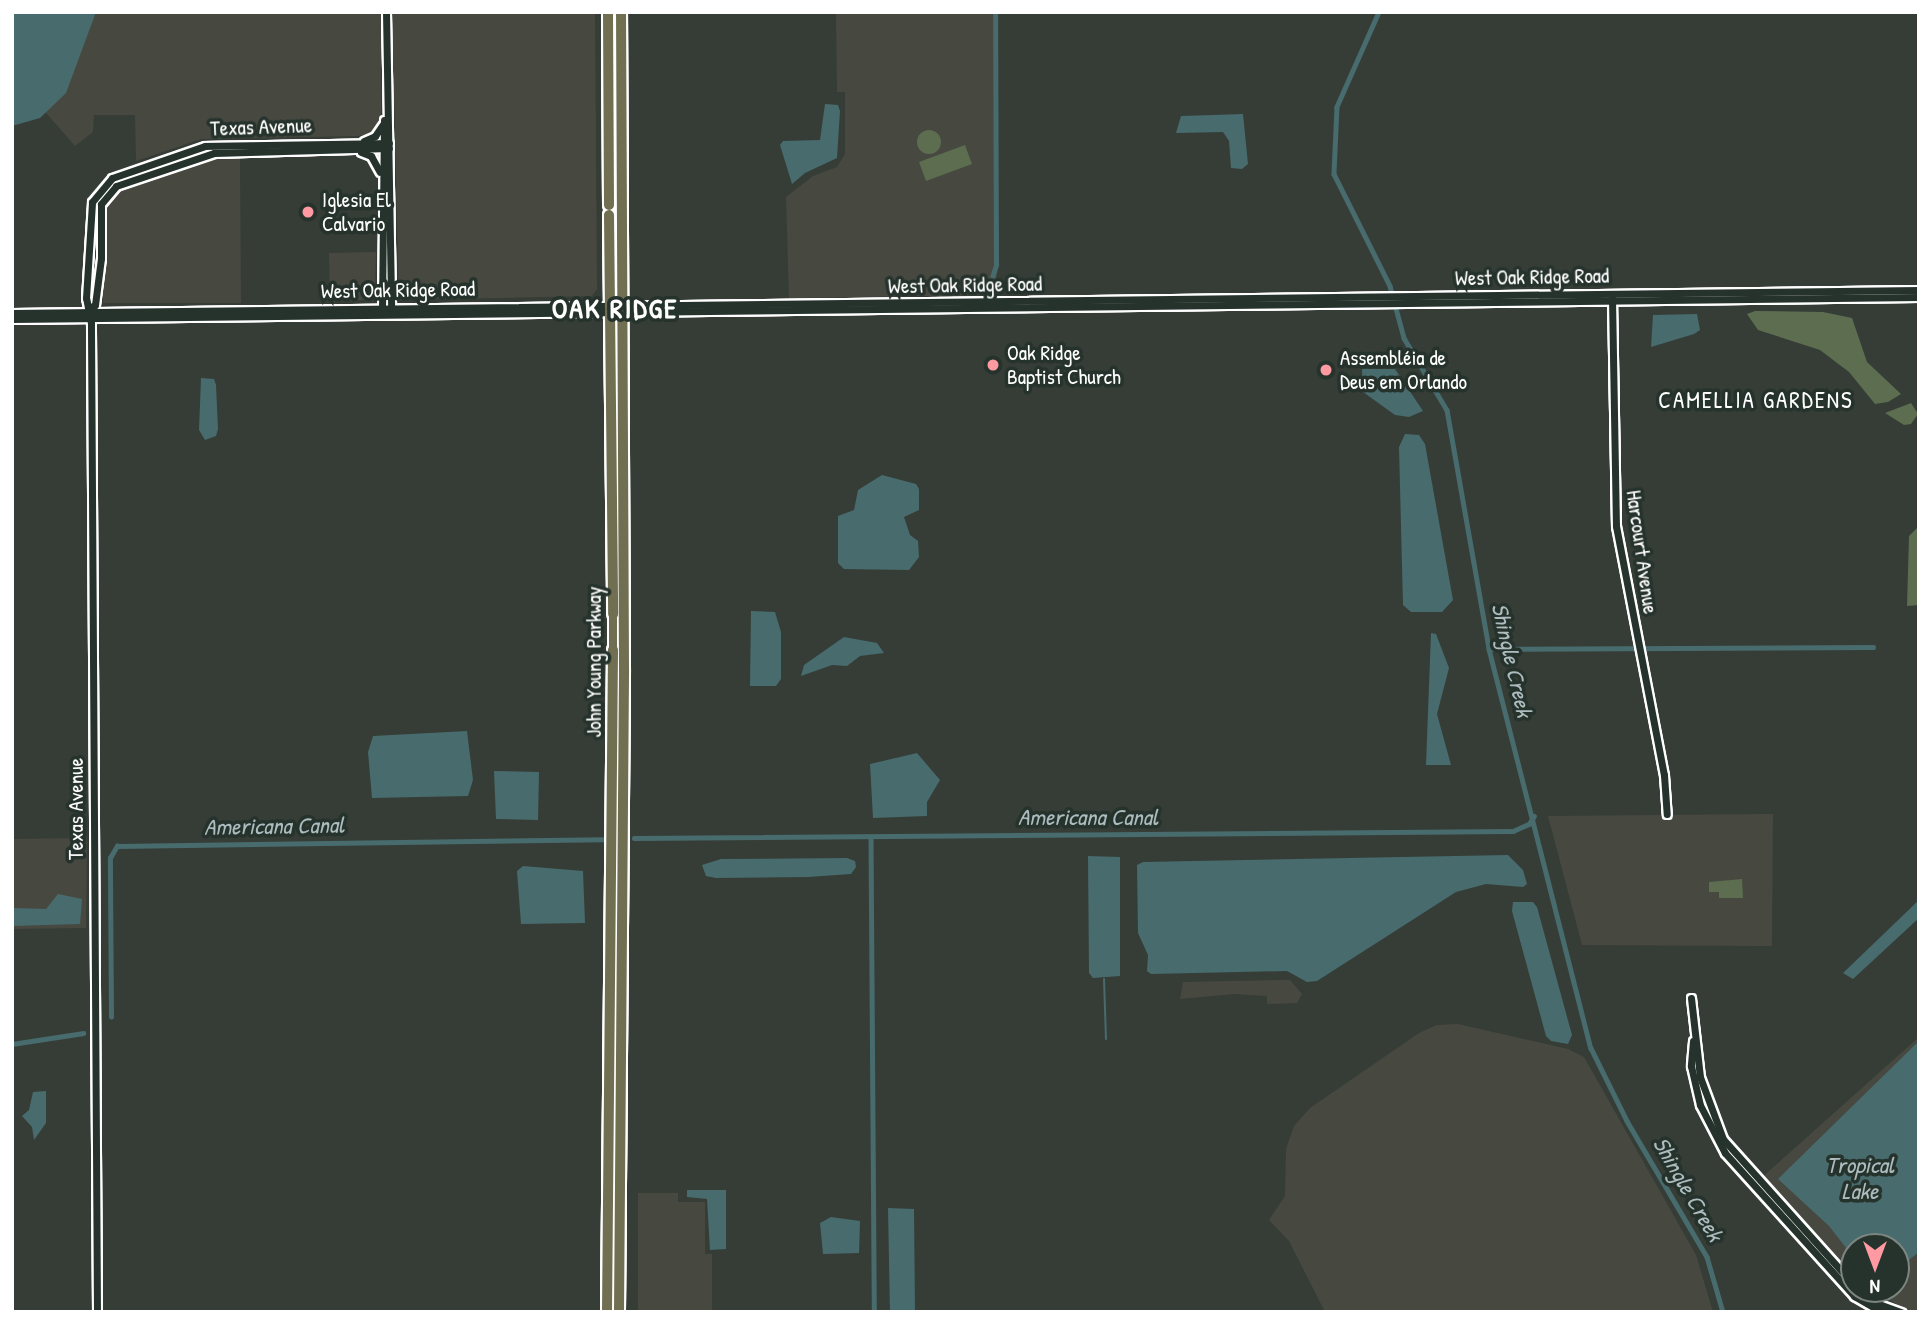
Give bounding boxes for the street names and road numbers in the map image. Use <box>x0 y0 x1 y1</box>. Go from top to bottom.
street label: Texas Avenue <box>210 113 312 141</box>
street label: West Oak Ridge Road <box>1455 263 1609 291</box>
street label: West Oak Ridge Road <box>888 271 1042 299</box>
street label: West Oak Ridge Road <box>321 276 475 304</box>
street label: Harcourt Avenue <box>1621 489 1663 615</box>
street label: John Young Parkway <box>581 586 607 738</box>
street label: Texas Avenue <box>63 758 89 860</box>

